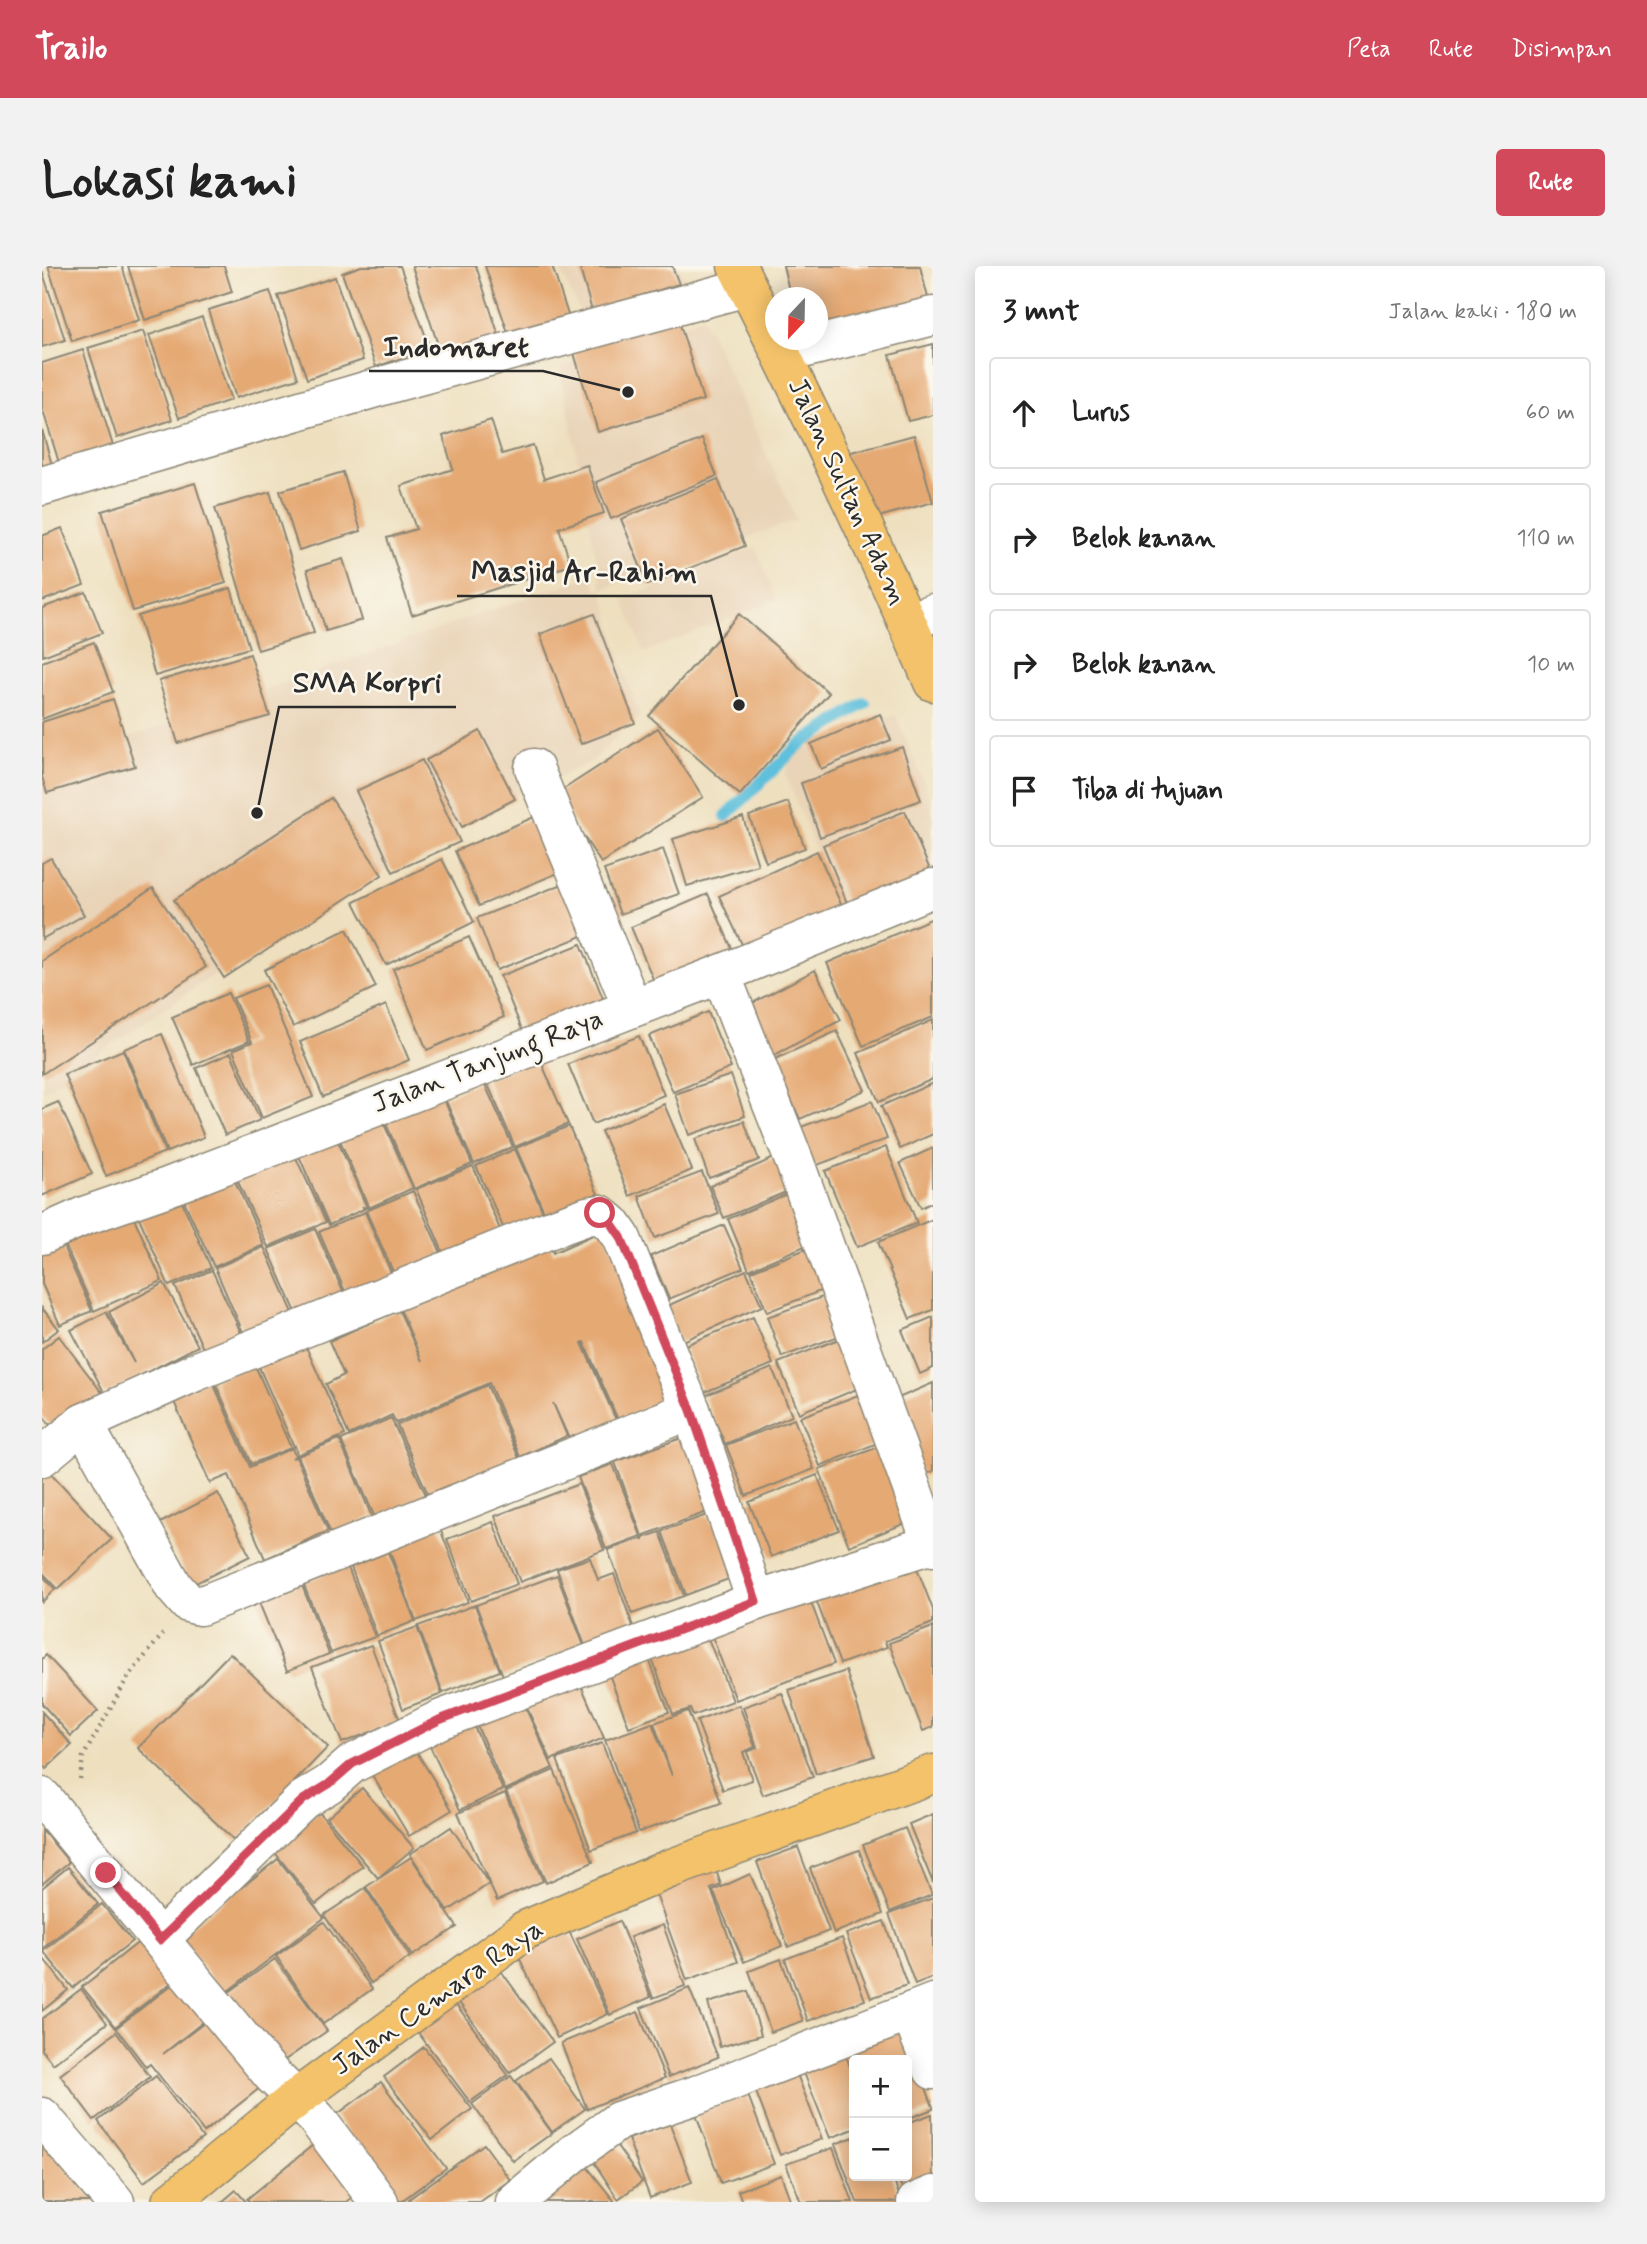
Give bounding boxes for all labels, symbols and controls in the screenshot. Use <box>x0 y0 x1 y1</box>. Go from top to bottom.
text: Trailo <box>35 27 107 71</box>
text: Peta <box>1347 34 1391 65</box>
text: Rute <box>1429 34 1473 65</box>
text: Disimpan <box>1511 34 1612 65</box>
button: Rute <box>1496 149 1605 216</box>
text: Lokasi kami <box>42 150 297 215</box>
north arrow <box>765 287 828 350</box>
text: 3 mnt <box>1003 292 1079 331</box>
text: Jalan kaki · 180 m <box>1388 297 1577 327</box>
callout: Indomaret <box>369 320 543 371</box>
text: Indomaret <box>383 328 529 367</box>
street label: Jalan Sultan Adam <box>778 372 916 612</box>
icon: ahead <box>1005 394 1043 432</box>
text: Lurus <box>1072 396 1130 430</box>
text: 60 m <box>1526 398 1575 428</box>
icon: right <box>1005 520 1043 558</box>
text: Belok kanan <box>1072 522 1215 556</box>
text: 110 m <box>1516 524 1575 554</box>
callout: Masjid Ar-Rahim <box>457 545 711 596</box>
text: Masjid Ar-Rahim <box>471 553 697 593</box>
icon: right <box>1005 646 1043 684</box>
text: Belok kanan <box>1072 648 1215 682</box>
text: 10 m <box>1527 650 1575 680</box>
callout: SMA Korpri <box>279 656 456 707</box>
text: SMA Korpri <box>293 664 441 703</box>
icon: arrive <box>1005 772 1043 810</box>
text: Tiba di tujuan <box>1072 774 1223 808</box>
street label: Jalan Tanjung Raya <box>367 1001 610 1126</box>
route start <box>584 1197 615 1228</box>
route end <box>90 1857 121 1888</box>
street label: Jalan Cemara Raya <box>325 1911 551 2085</box>
map controls <box>849 2055 912 2181</box>
button: + <box>849 2055 912 2118</box>
button: − <box>849 2118 912 2181</box>

